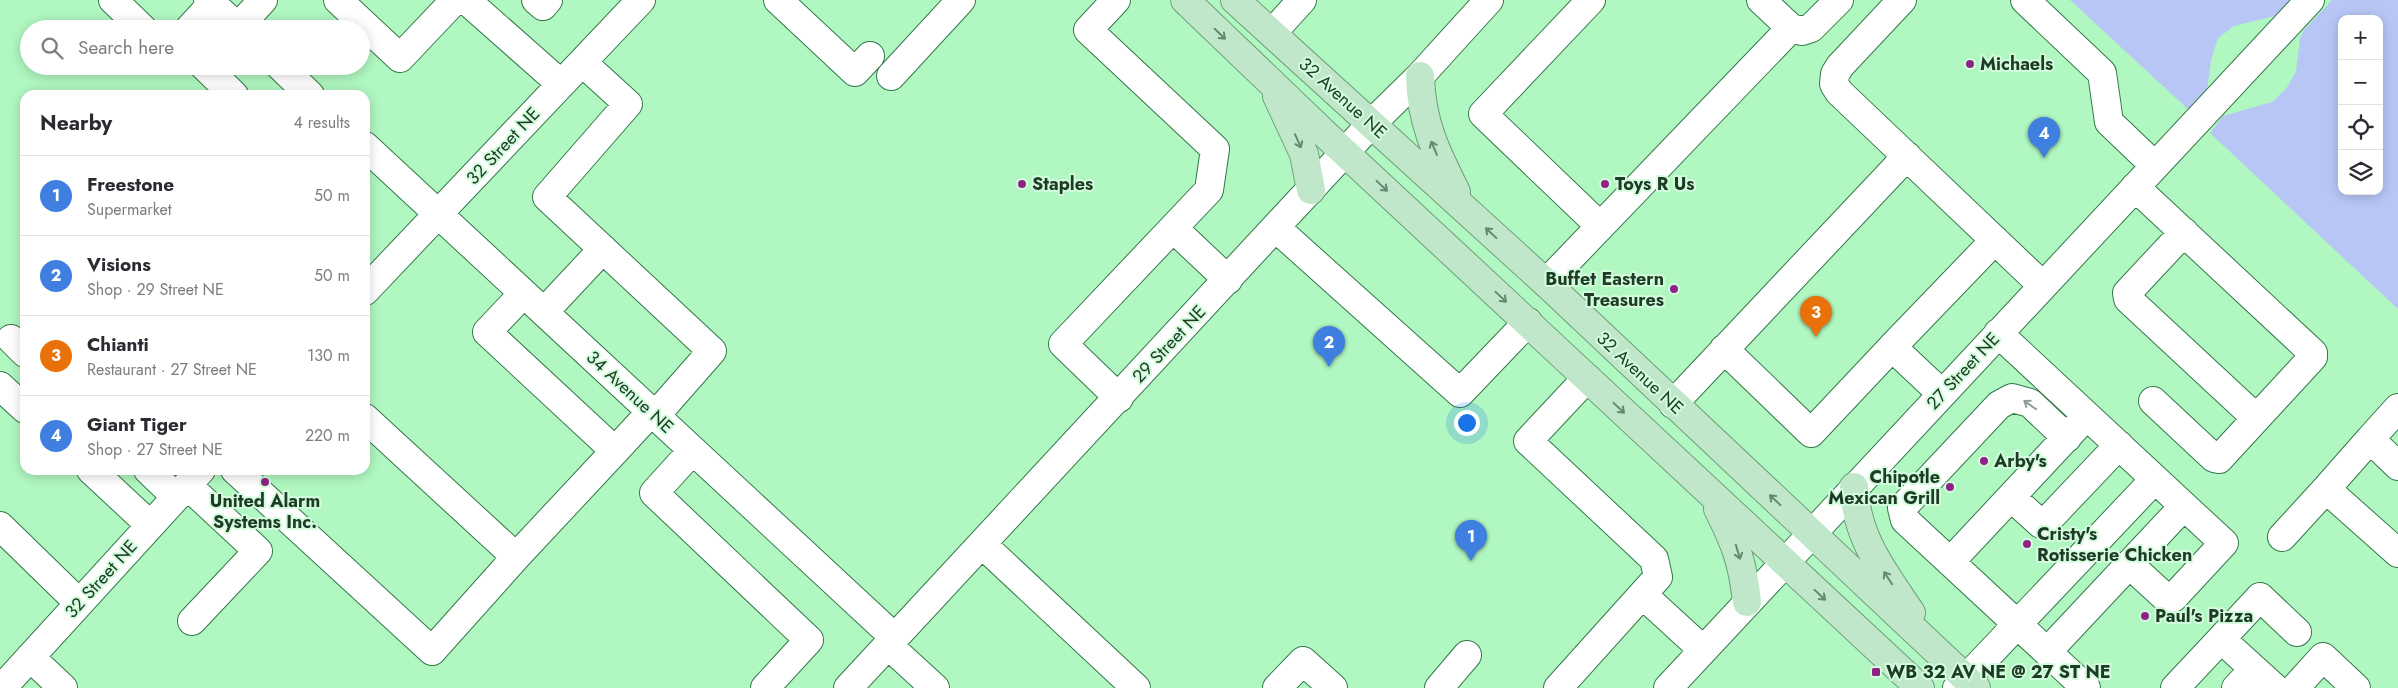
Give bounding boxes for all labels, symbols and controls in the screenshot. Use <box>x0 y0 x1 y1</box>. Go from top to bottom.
map controls <box>2338 15 2383 195</box>
button: + <box>2338 15 2383 60</box>
search box <box>20 20 370 75</box>
one-way arrow <box>1214 28 1227 40</box>
icon: search <box>38 34 66 62</box>
text: Search here <box>78 34 174 61</box>
street label: 32 Avenue NE <box>1293 51 1393 145</box>
place label: Michaels <box>1980 51 2053 77</box>
marker: Michaels <box>1964 58 1976 70</box>
button: − <box>2338 60 2383 105</box>
street label: 32 Street NE <box>460 101 546 191</box>
button: locate <box>2338 105 2383 150</box>
text: Nearby <box>40 108 112 138</box>
text: 4 results <box>294 111 350 134</box>
pin: 4 <box>2028 117 2060 158</box>
one-way arrow <box>1294 133 1304 148</box>
one-way arrow <box>1429 141 1439 156</box>
button: layers <box>2338 150 2383 195</box>
text: Freestone <box>87 171 174 198</box>
place label: Staples <box>1032 171 1093 197</box>
place label: Toys R Us <box>1615 171 1695 197</box>
marker: Staples <box>1016 178 1028 190</box>
marker: Toys R Us <box>1599 178 1611 190</box>
one-way arrow <box>1375 180 1388 192</box>
text: 1 <box>52 184 60 207</box>
text: 50 m <box>314 184 350 207</box>
text: Supermarket <box>87 198 172 221</box>
one-way arrow <box>1485 227 1497 239</box>
text: Visions <box>87 251 151 278</box>
text: 2 <box>51 264 61 287</box>
text: 50 m <box>314 264 350 287</box>
place label: Buffet Eastern Treasures <box>1545 266 1664 313</box>
text: Shop · 29 Street NE <box>87 278 224 301</box>
marker: Buffet Eastern Treasures <box>1668 283 1680 295</box>
one-way arrow <box>1494 291 1507 303</box>
pin: 3 <box>1800 296 1832 337</box>
street label: 29 Street NE <box>1126 299 1212 389</box>
pin: 2 <box>1313 326 1345 367</box>
street label: 32 Avenue NE <box>1591 326 1689 420</box>
street label: 27 Street NE <box>1920 327 2006 415</box>
text: Chianti <box>87 331 149 358</box>
text: 3 <box>51 344 61 367</box>
text: 130 m <box>307 344 350 367</box>
street label: 34 Avenue NE <box>581 345 679 439</box>
text: Restaurant · 27 Street NE <box>87 358 257 381</box>
one-way arrow <box>2023 400 2037 410</box>
one-way arrow <box>1613 402 1625 414</box>
your location <box>1454 410 1480 436</box>
text: Giant Tiger <box>87 411 187 438</box>
text: 4 <box>50 424 62 447</box>
text: 220 m <box>305 424 350 447</box>
text: Shop · 27 Street NE <box>87 438 223 461</box>
place label: Arby's <box>1993 448 2047 474</box>
marker: Arby's <box>1978 455 1990 467</box>
place label: Chipotle Mexican Grill <box>1828 464 1940 511</box>
marker: United Alarm Systems Inc. <box>259 476 271 488</box>
marker: Chipotle Mexican Grill <box>1944 481 1956 493</box>
place label: United Alarm Systems Inc. <box>210 488 320 535</box>
one-way arrow <box>1768 494 1781 506</box>
pin: 1 <box>1455 520 1487 561</box>
place label: Cristy's Rotisserie Chicken <box>2037 521 2192 568</box>
street label: 32 Street NE <box>59 534 143 624</box>
marker: Cristy's Rotisserie Chicken <box>2021 538 2033 550</box>
one-way arrow <box>1734 544 1744 560</box>
one-way arrow <box>1883 571 1893 585</box>
one-way arrow <box>1814 589 1826 601</box>
place label: Paul's Pizza <box>2155 603 2253 629</box>
marker: Paul's Pizza <box>2139 610 2151 622</box>
place label: WB 32 AV NE @ 27 ST NE <box>1886 659 2111 685</box>
marker: WB 32 AV NE @ 27 ST NE <box>1870 666 1882 678</box>

